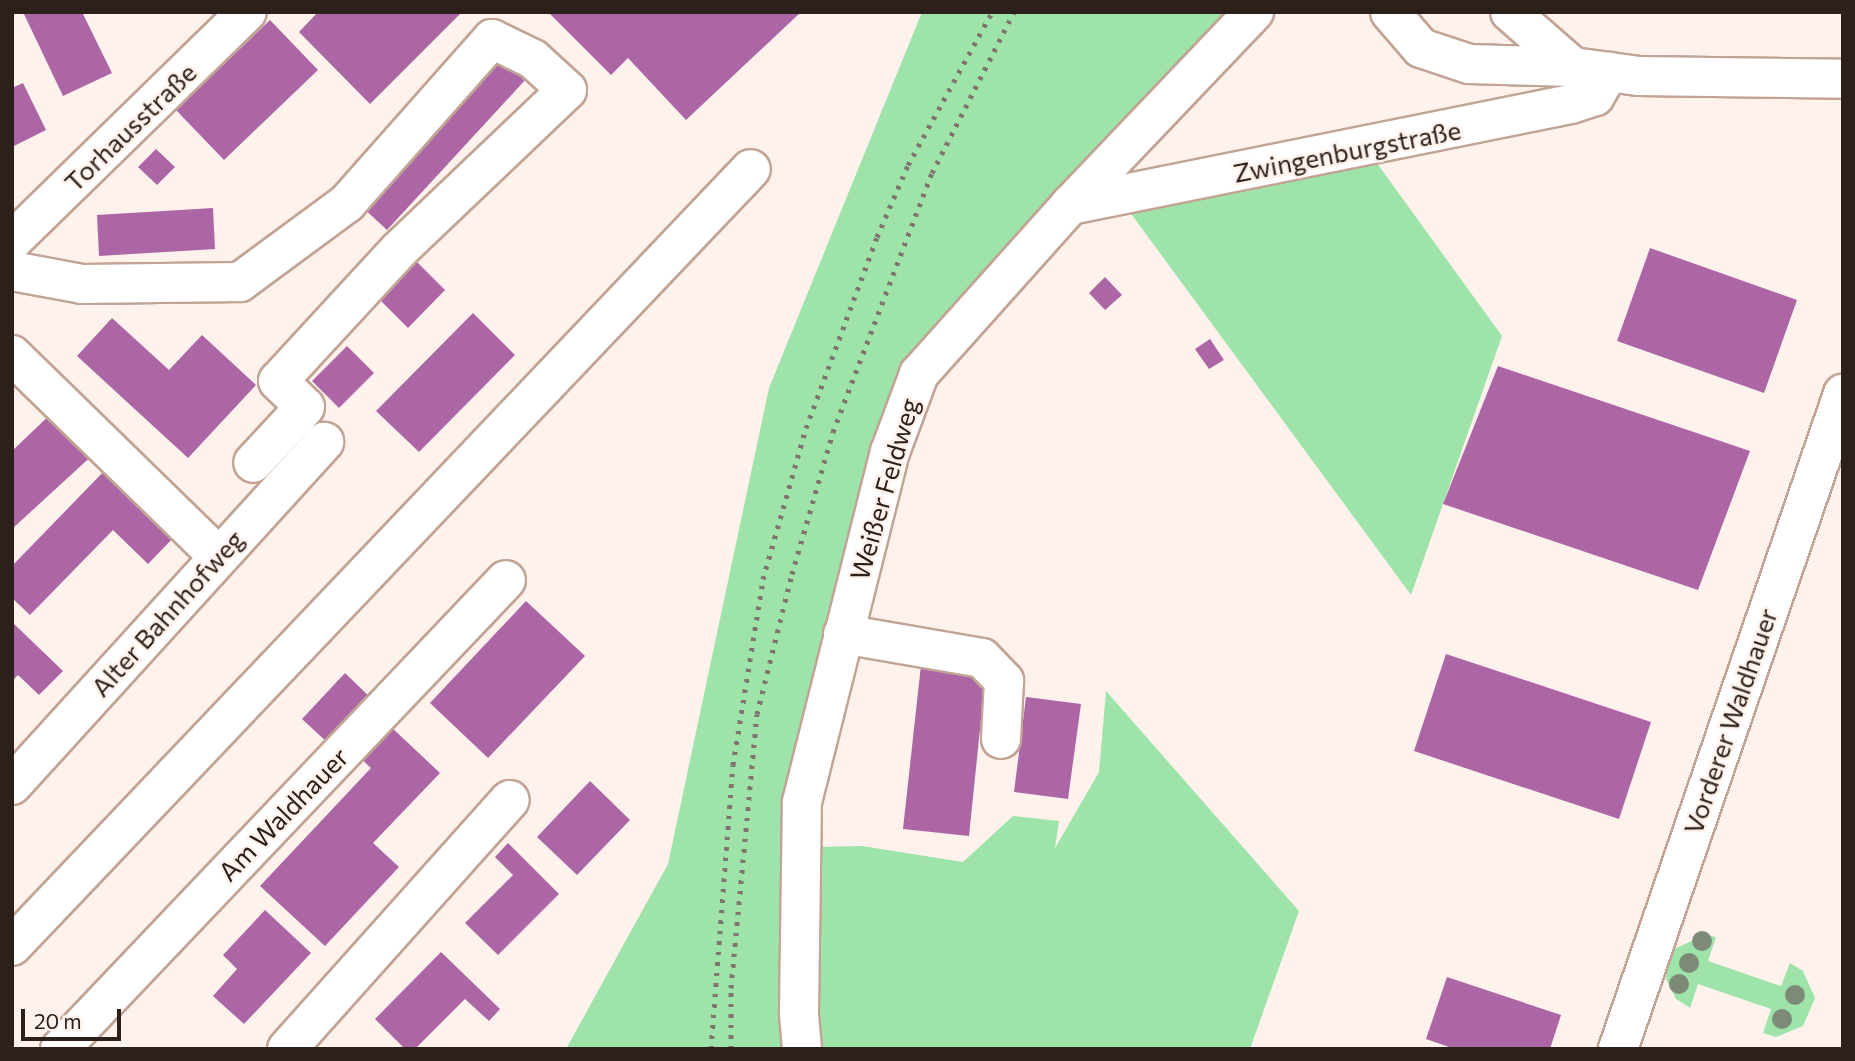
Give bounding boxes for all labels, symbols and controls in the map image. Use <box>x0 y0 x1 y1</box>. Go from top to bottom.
street label: Torhausstraße <box>58 56 202 198</box>
street label: Zwingenburgstraße <box>1231 114 1463 188</box>
street label: Weißer Feldweg <box>843 394 925 584</box>
street label: Alter Bahnhofweg <box>84 523 250 703</box>
street label: Vorderer Waldhauer <box>1677 604 1783 838</box>
street label: Am Waldhauer <box>212 741 354 887</box>
scale bar <box>24 995 124 1038</box>
text: 20 m <box>34 1008 82 1033</box>

